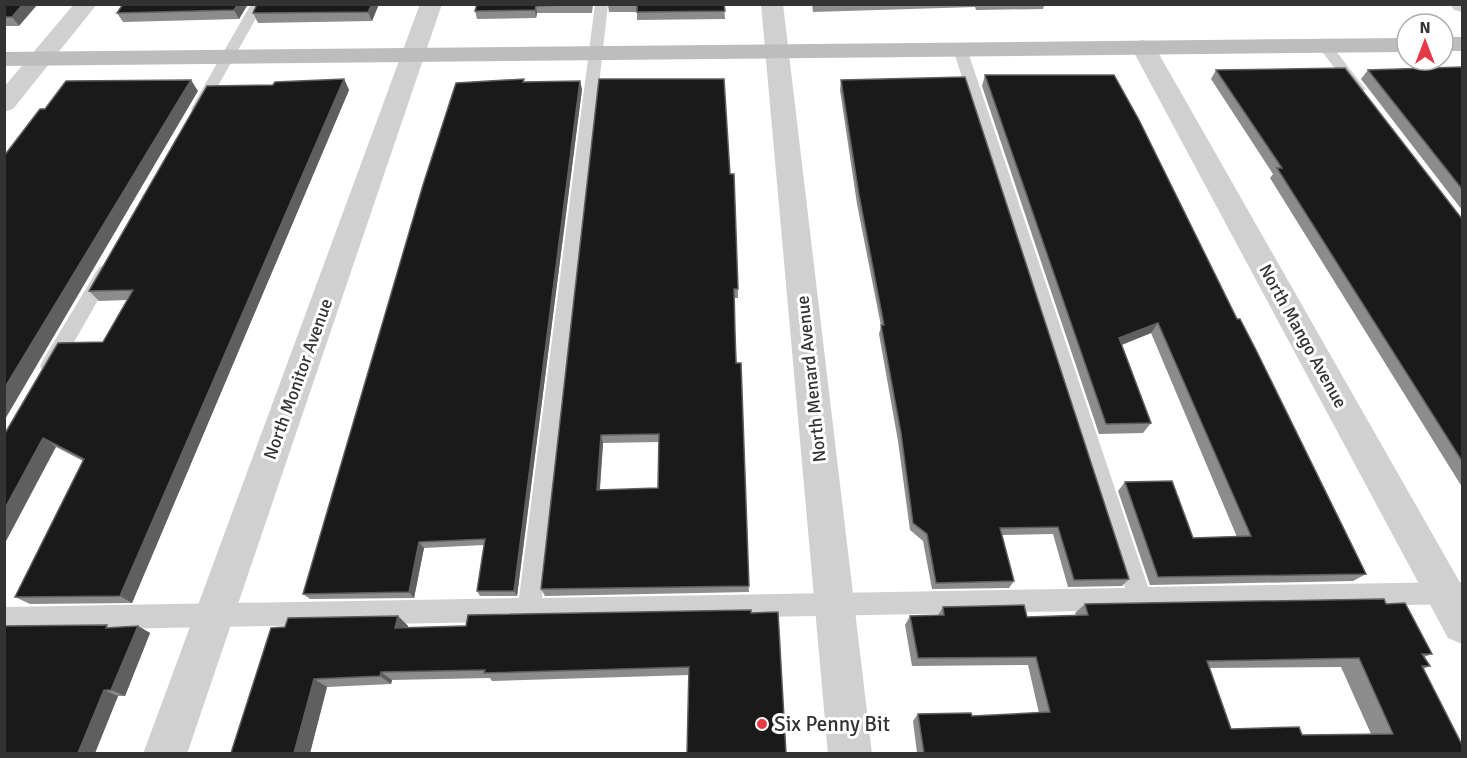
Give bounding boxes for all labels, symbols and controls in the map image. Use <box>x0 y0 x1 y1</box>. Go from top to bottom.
north arrow <box>1395 12 1455 72</box>
text: N <box>1419 18 1431 38</box>
street label: North Mango Avenue <box>1254 260 1352 412</box>
street label: North Menard Avenue <box>791 295 831 463</box>
street label: North Monitor Avenue <box>259 296 337 462</box>
place label: Six Penny Bit <box>774 711 890 737</box>
marker: Six Penny Bit <box>755 717 769 731</box>

